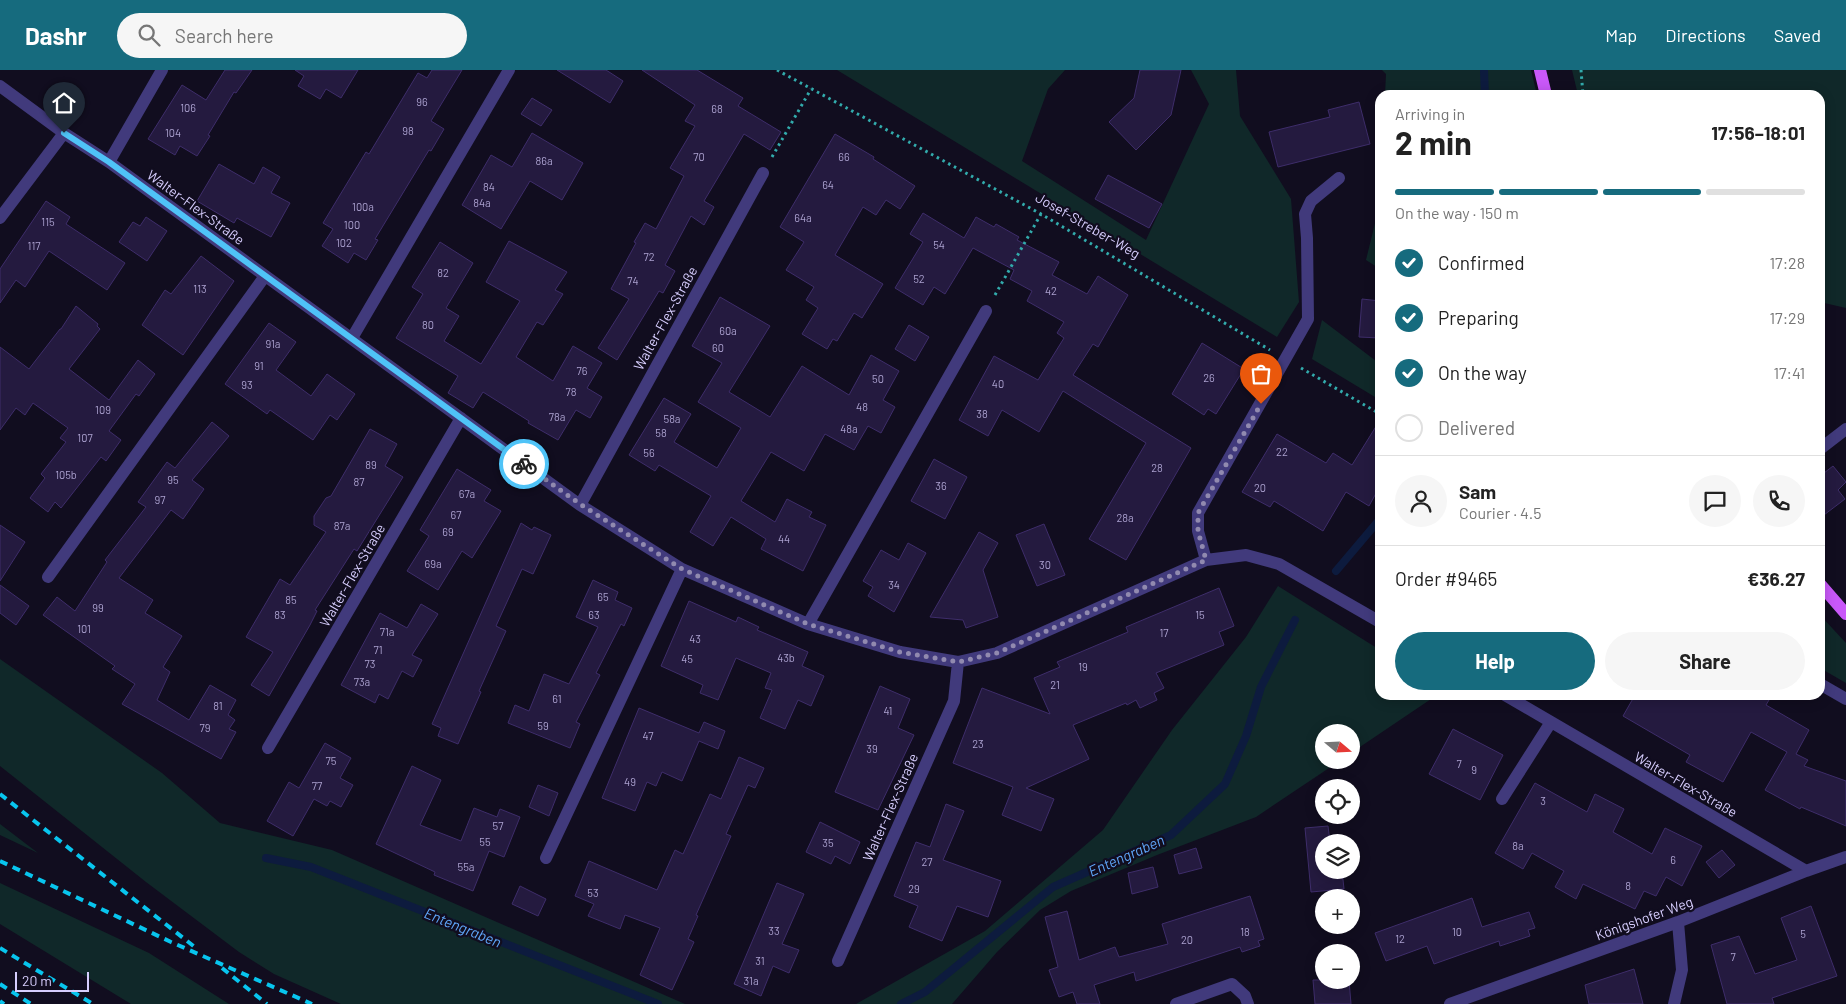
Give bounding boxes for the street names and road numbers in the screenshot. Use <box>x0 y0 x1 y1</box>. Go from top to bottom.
street label: Walter-Flex-Straße <box>144 166 248 248</box>
street label: Josef-Streber-Weg <box>1033 188 1143 262</box>
street label: Walter-Flex-Straße <box>629 263 701 373</box>
street label: Walter-Flex-Straße <box>316 521 388 629</box>
street label: Walter-Flex-Straße <box>1632 748 1740 820</box>
street label: Walter-Flex-Straße <box>859 751 921 863</box>
street label: Königshofer Weg <box>1593 893 1695 943</box>

